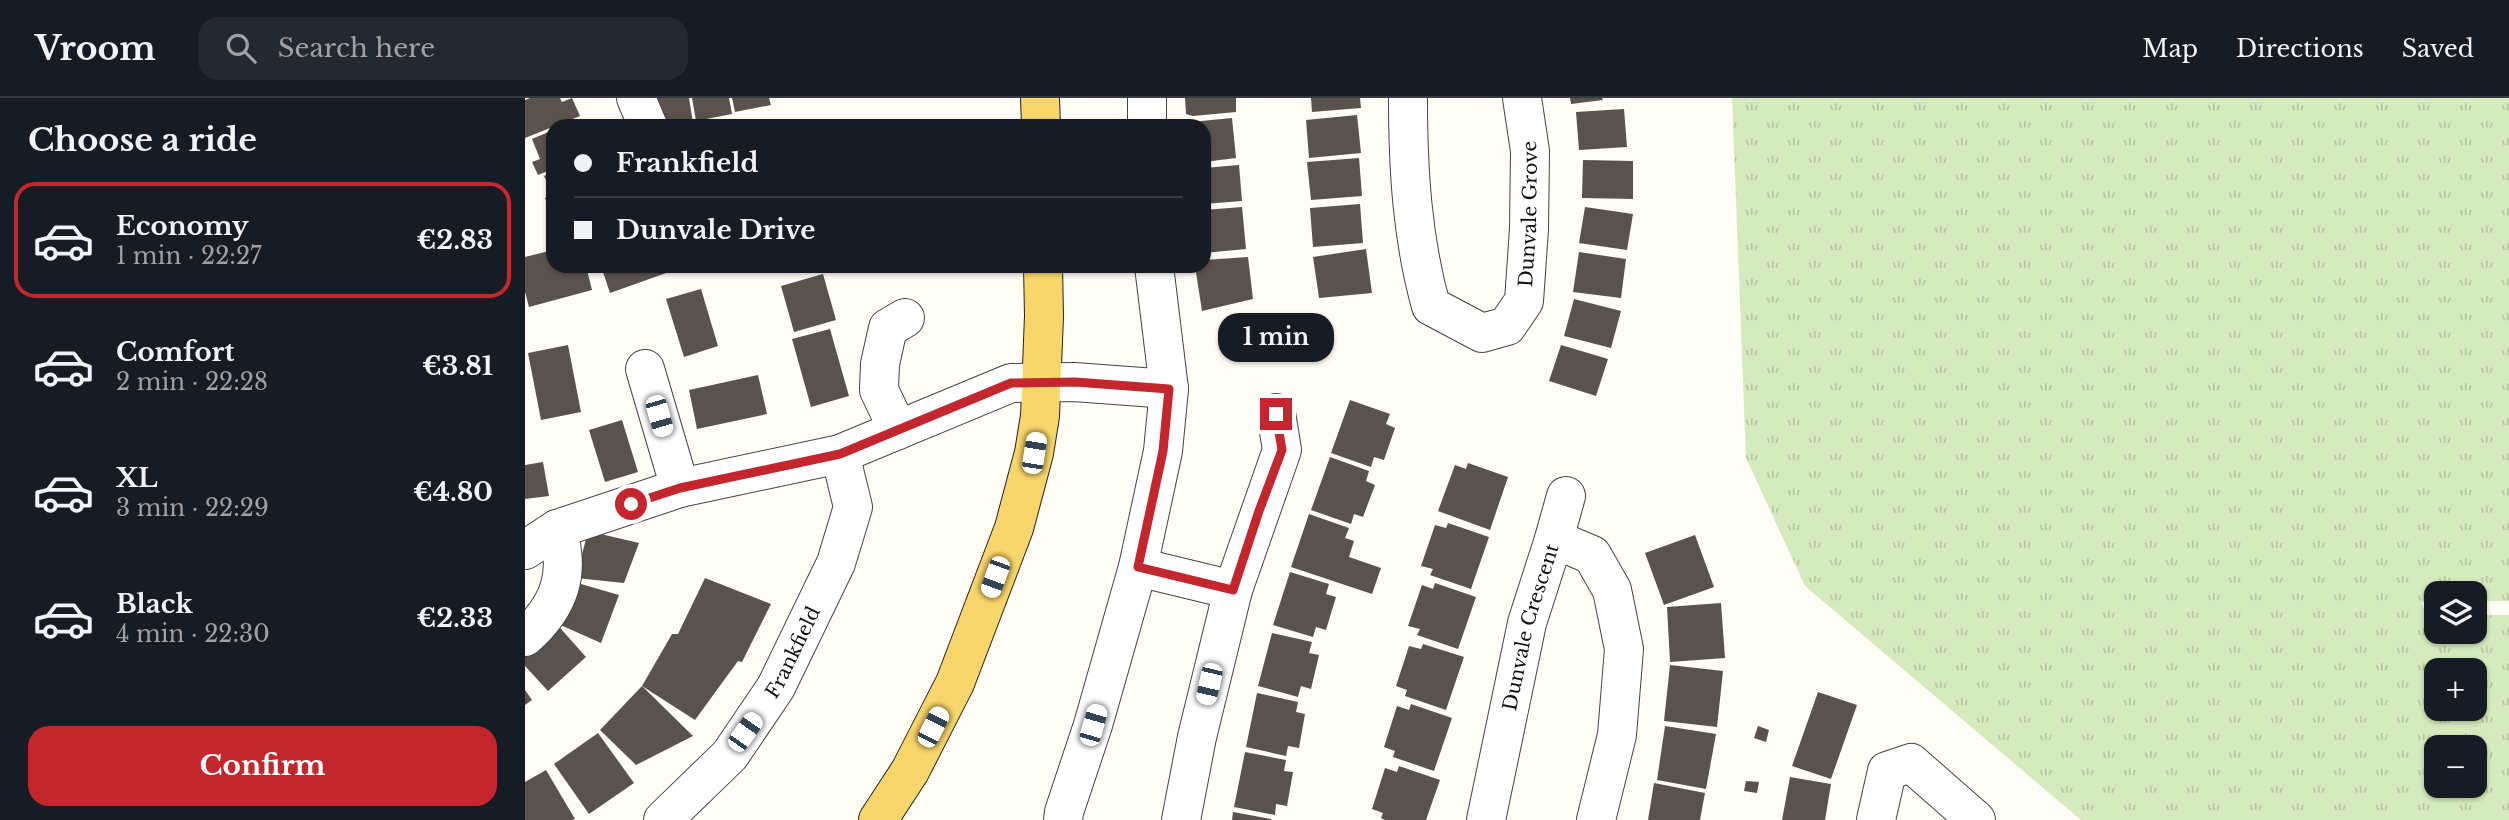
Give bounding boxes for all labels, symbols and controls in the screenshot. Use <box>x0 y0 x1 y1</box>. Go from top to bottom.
search box <box>198 17 688 80</box>
text: Vroom <box>35 28 156 69</box>
icon: search <box>222 29 260 67</box>
text: Search here <box>278 32 435 64</box>
text: Map <box>2142 34 2198 63</box>
text: Directions <box>2236 34 2364 63</box>
text: Saved <box>2402 34 2474 63</box>
text: Choose a ride <box>28 120 257 160</box>
street label: Dunvale Grove <box>1514 139 1542 288</box>
text: Frankfield <box>616 147 758 179</box>
icon: car <box>32 209 95 272</box>
text: Economy <box>116 210 249 242</box>
text: Dunvale Drive <box>616 214 816 246</box>
text: €2.83 <box>416 224 493 256</box>
text: 1 min · 22:27 <box>116 242 262 270</box>
callout: 1 min <box>1218 313 1334 362</box>
text: 1 min <box>1243 323 1309 351</box>
icon: car <box>32 335 95 398</box>
text: Comfort <box>116 336 234 368</box>
text: €3.81 <box>422 350 493 382</box>
text: 2 min · 22:28 <box>116 368 268 396</box>
car <box>644 393 675 439</box>
route end <box>1260 398 1292 430</box>
car <box>1021 431 1048 475</box>
icon: car <box>32 461 95 524</box>
text: XL <box>116 462 158 494</box>
text: €4.80 <box>413 476 493 508</box>
route start <box>615 488 647 520</box>
text: 3 min · 22:29 <box>116 494 269 522</box>
street label: Dunvale Crescent <box>1498 540 1564 713</box>
car <box>978 554 1013 600</box>
map controls <box>2424 581 2487 798</box>
button: layers <box>2424 581 2487 644</box>
icon: car <box>32 587 95 650</box>
text: Black <box>116 588 193 620</box>
text: €2.33 <box>416 602 493 634</box>
street label: Frankfield <box>761 603 825 703</box>
text: 4 min · 22:30 <box>116 620 270 648</box>
button: + <box>2424 658 2487 721</box>
car <box>1195 661 1224 707</box>
car <box>1078 702 1109 748</box>
car <box>915 704 952 750</box>
car <box>725 709 766 755</box>
button: Confirm <box>28 726 497 806</box>
button: − <box>2424 735 2487 798</box>

